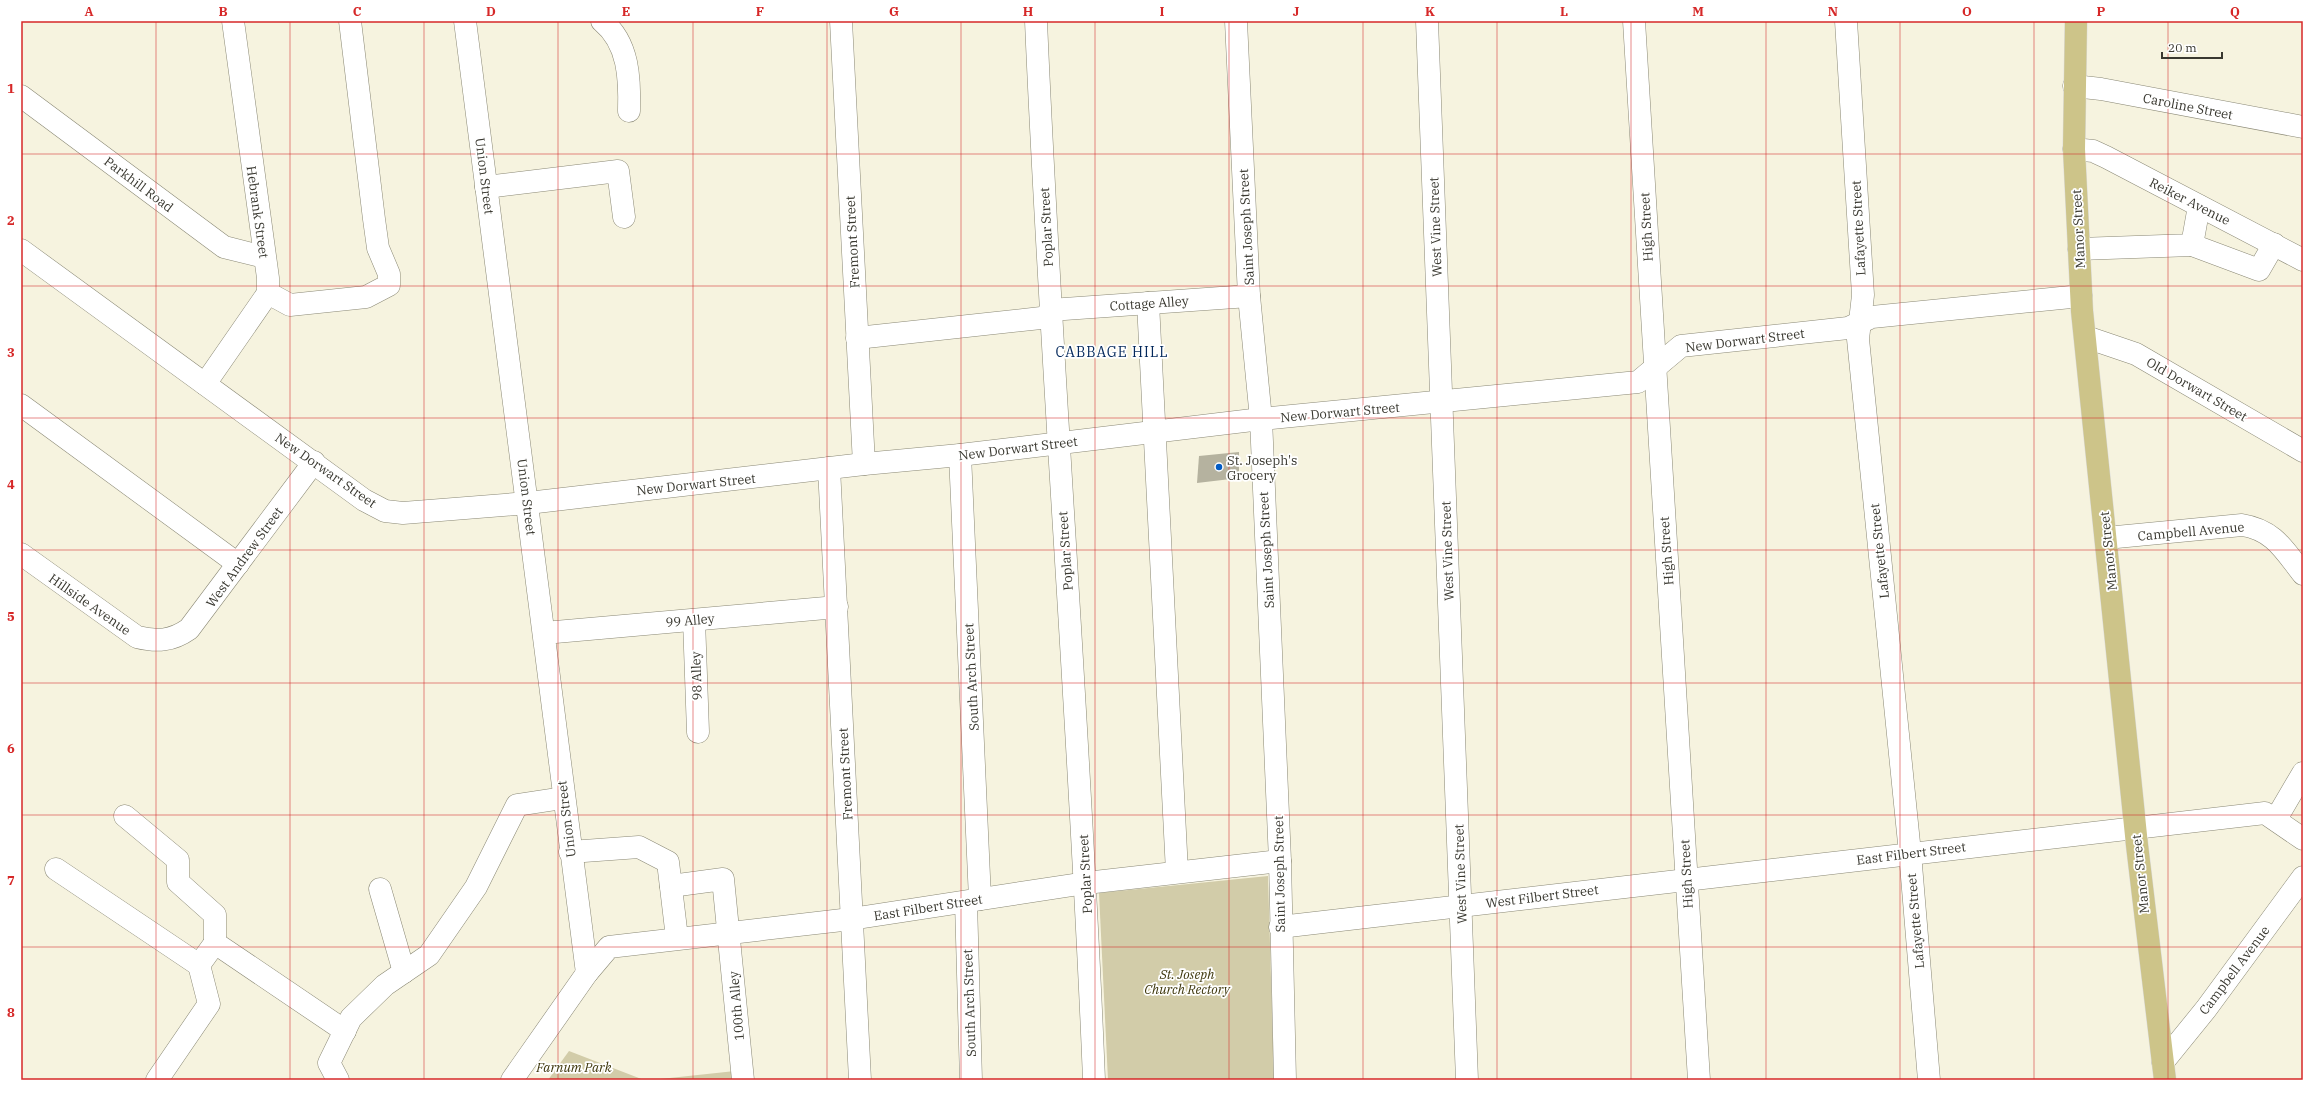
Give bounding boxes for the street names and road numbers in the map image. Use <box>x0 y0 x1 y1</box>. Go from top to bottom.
street label: Caroline Street <box>2141 89 2235 124</box>
street label: Union Street <box>471 137 498 216</box>
street label: Parkhill Road <box>101 153 177 216</box>
street label: Hebrank Street <box>243 165 272 260</box>
street label: Saint Joseph Street <box>1235 168 1258 286</box>
street label: Reiker Avenue <box>2147 174 2233 229</box>
street label: West Vine Street <box>1425 176 1446 277</box>
street label: Lafayette Street <box>1847 179 1869 276</box>
street label: Poplar Street <box>1036 186 1057 267</box>
street label: Manor Street <box>2068 188 2089 269</box>
street label: High Street <box>1636 192 1657 262</box>
street label: Fremont Street <box>842 195 863 289</box>
street label: Cottage Alley <box>1109 292 1189 315</box>
street label: New Dorwart Street <box>1685 325 1806 356</box>
street label: Old Dorwart Street <box>2143 354 2251 425</box>
street label: New Dorwart Street <box>1280 399 1401 426</box>
street label: New Dorwart Street <box>272 429 380 512</box>
street label: New Dorwart Street <box>958 433 1079 464</box>
street label: Union Street <box>513 458 540 537</box>
street label: New Dorwart Street <box>636 470 757 499</box>
street label: Saint Joseph Street <box>1255 491 1278 609</box>
street label: West Vine Street <box>1437 500 1458 601</box>
street label: Lafayette Street <box>1866 502 1893 599</box>
street label: West Andrew Street <box>202 503 287 611</box>
street label: Poplar Street <box>1054 510 1077 591</box>
street label: Manor Street <box>2096 510 2121 591</box>
street label: High Street <box>1656 516 1677 586</box>
street label: Campbell Avenue <box>2137 518 2245 545</box>
street label: Hillside Avenue <box>45 570 134 639</box>
street label: 99 Alley <box>665 610 715 631</box>
street label: South Arch Street <box>960 622 983 731</box>
street label: 98 Alley <box>687 651 706 701</box>
street label: Fremont Street <box>835 727 856 821</box>
street label: Union Street <box>553 779 580 858</box>
street label: Saint Joseph Street <box>1270 815 1289 933</box>
street label: West Vine Street <box>1450 823 1471 924</box>
street label: Poplar Street <box>1075 833 1096 914</box>
street label: Manor Street <box>2128 833 2153 914</box>
street label: East Filbert Street <box>1855 838 1967 869</box>
street label: High Street <box>1676 839 1697 909</box>
street label: Lafayette Street <box>1903 872 1928 969</box>
street label: West Filbert Street <box>1485 881 1600 912</box>
street label: East Filbert Street <box>872 890 984 924</box>
street label: Campbell Avenue <box>2195 922 2273 1018</box>
street label: South Arch Street <box>959 948 980 1057</box>
street label: 100th Alley <box>725 971 748 1041</box>

